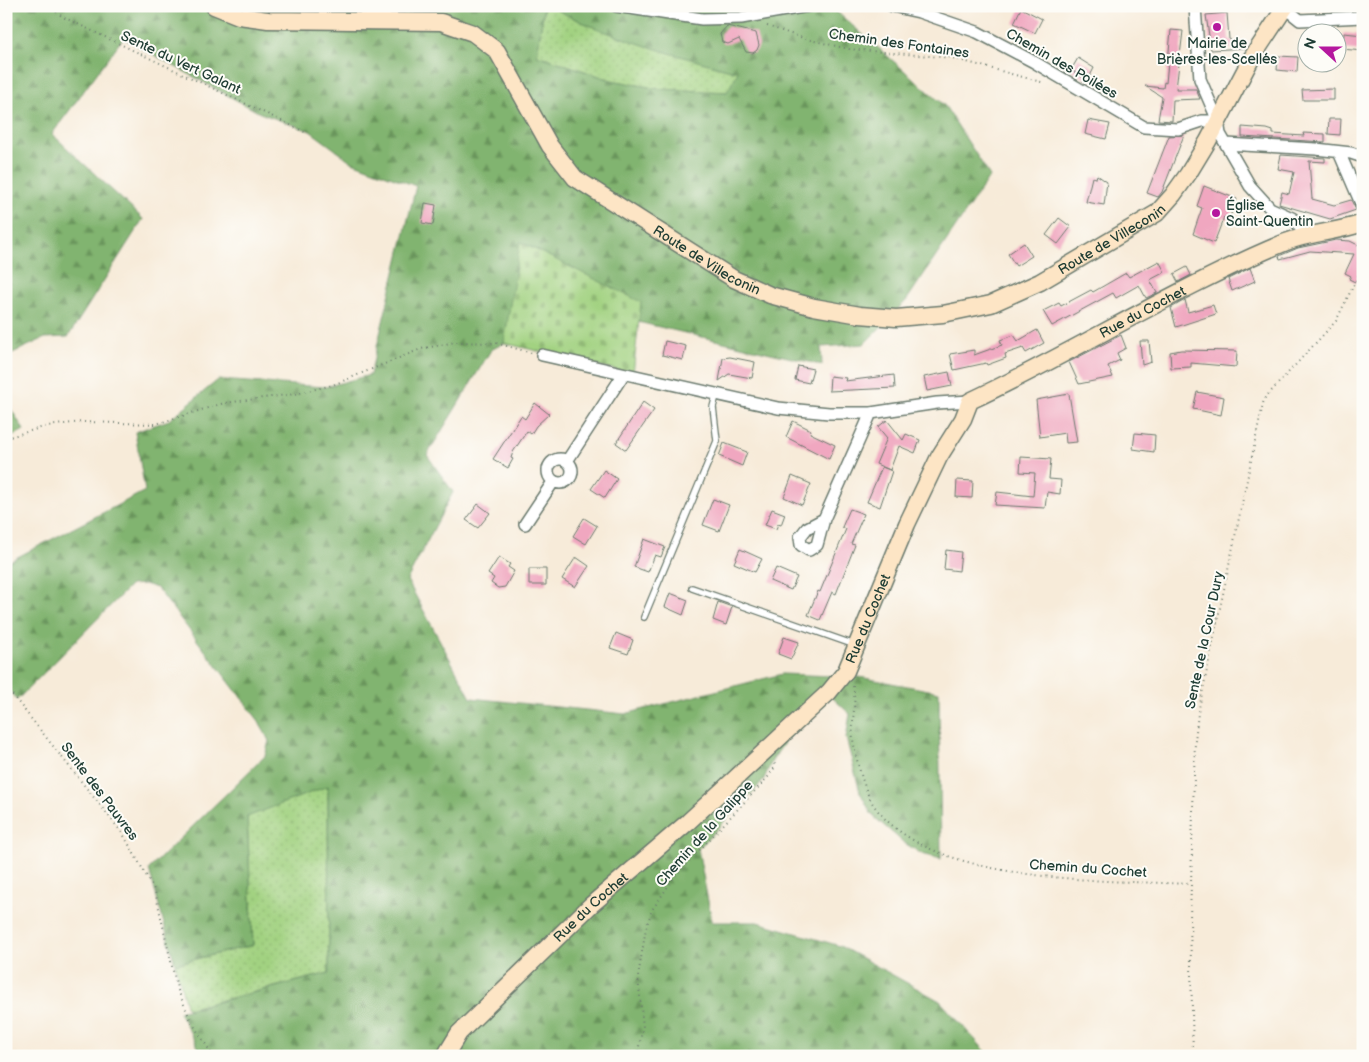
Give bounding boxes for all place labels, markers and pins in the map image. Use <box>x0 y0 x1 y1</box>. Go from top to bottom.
marker: Mairie de Brières-les-Scellés <box>1211 21 1223 33</box>
place label: Mairie de Brières-les-Scellés <box>1157 35 1277 68</box>
place label: Église Saint-Quentin <box>1226 196 1313 230</box>
marker: Église Saint-Quentin <box>1210 207 1222 219</box>

